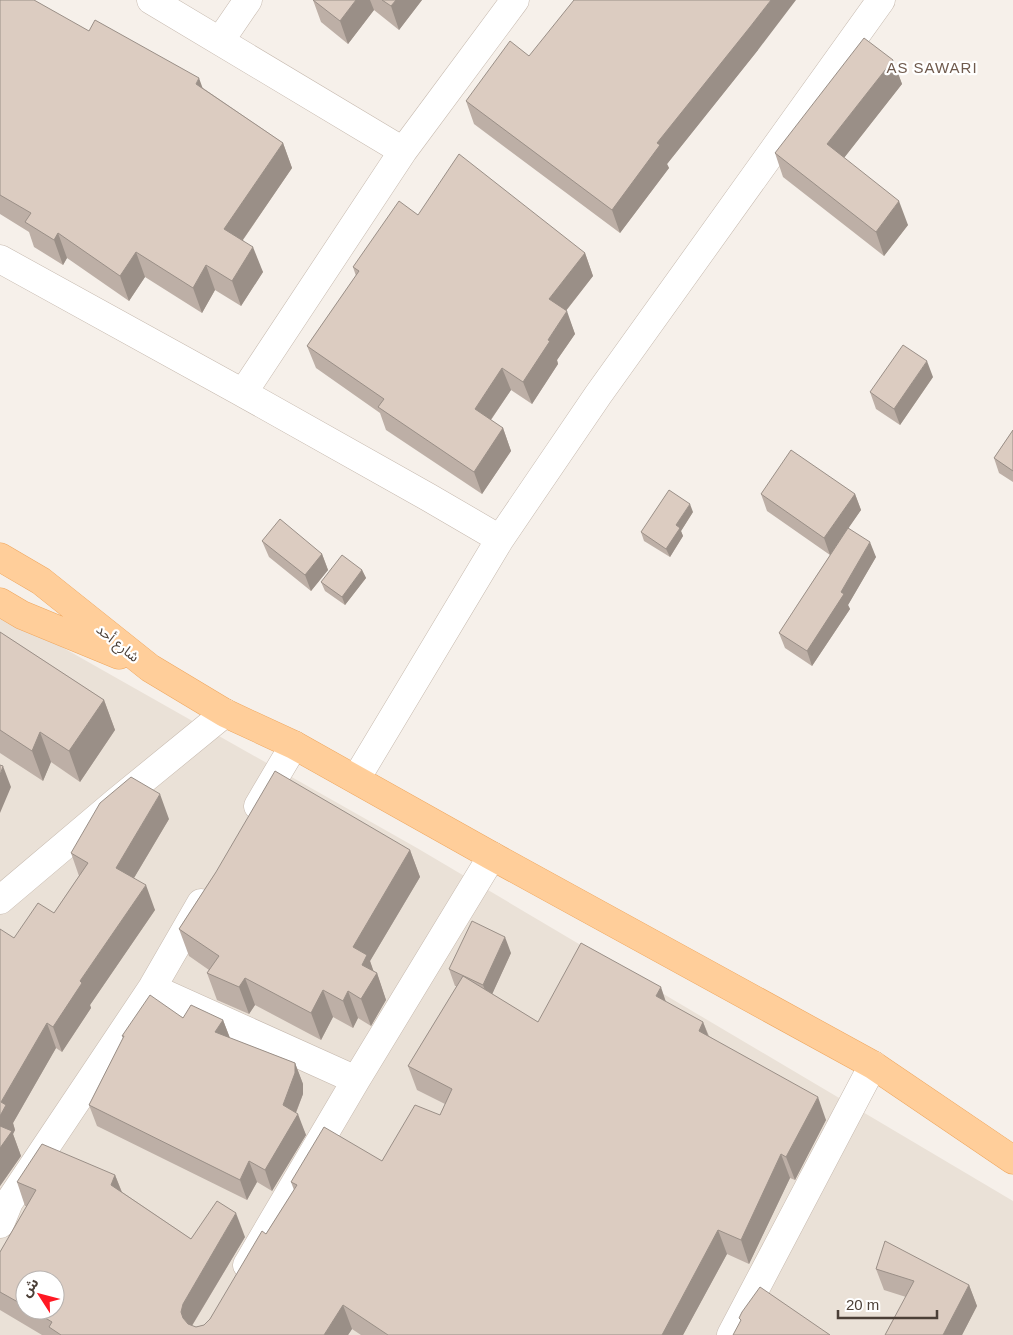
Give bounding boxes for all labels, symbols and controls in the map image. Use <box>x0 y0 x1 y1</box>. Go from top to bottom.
district label: AS SAWARI <box>886 59 978 76</box>
street label: شارع أحد <box>92 620 143 667</box>
north arrow <box>15 1270 65 1320</box>
text: ش <box>17 1275 42 1300</box>
scale bar <box>838 1288 937 1320</box>
text: 20 m <box>846 1296 879 1313</box>

